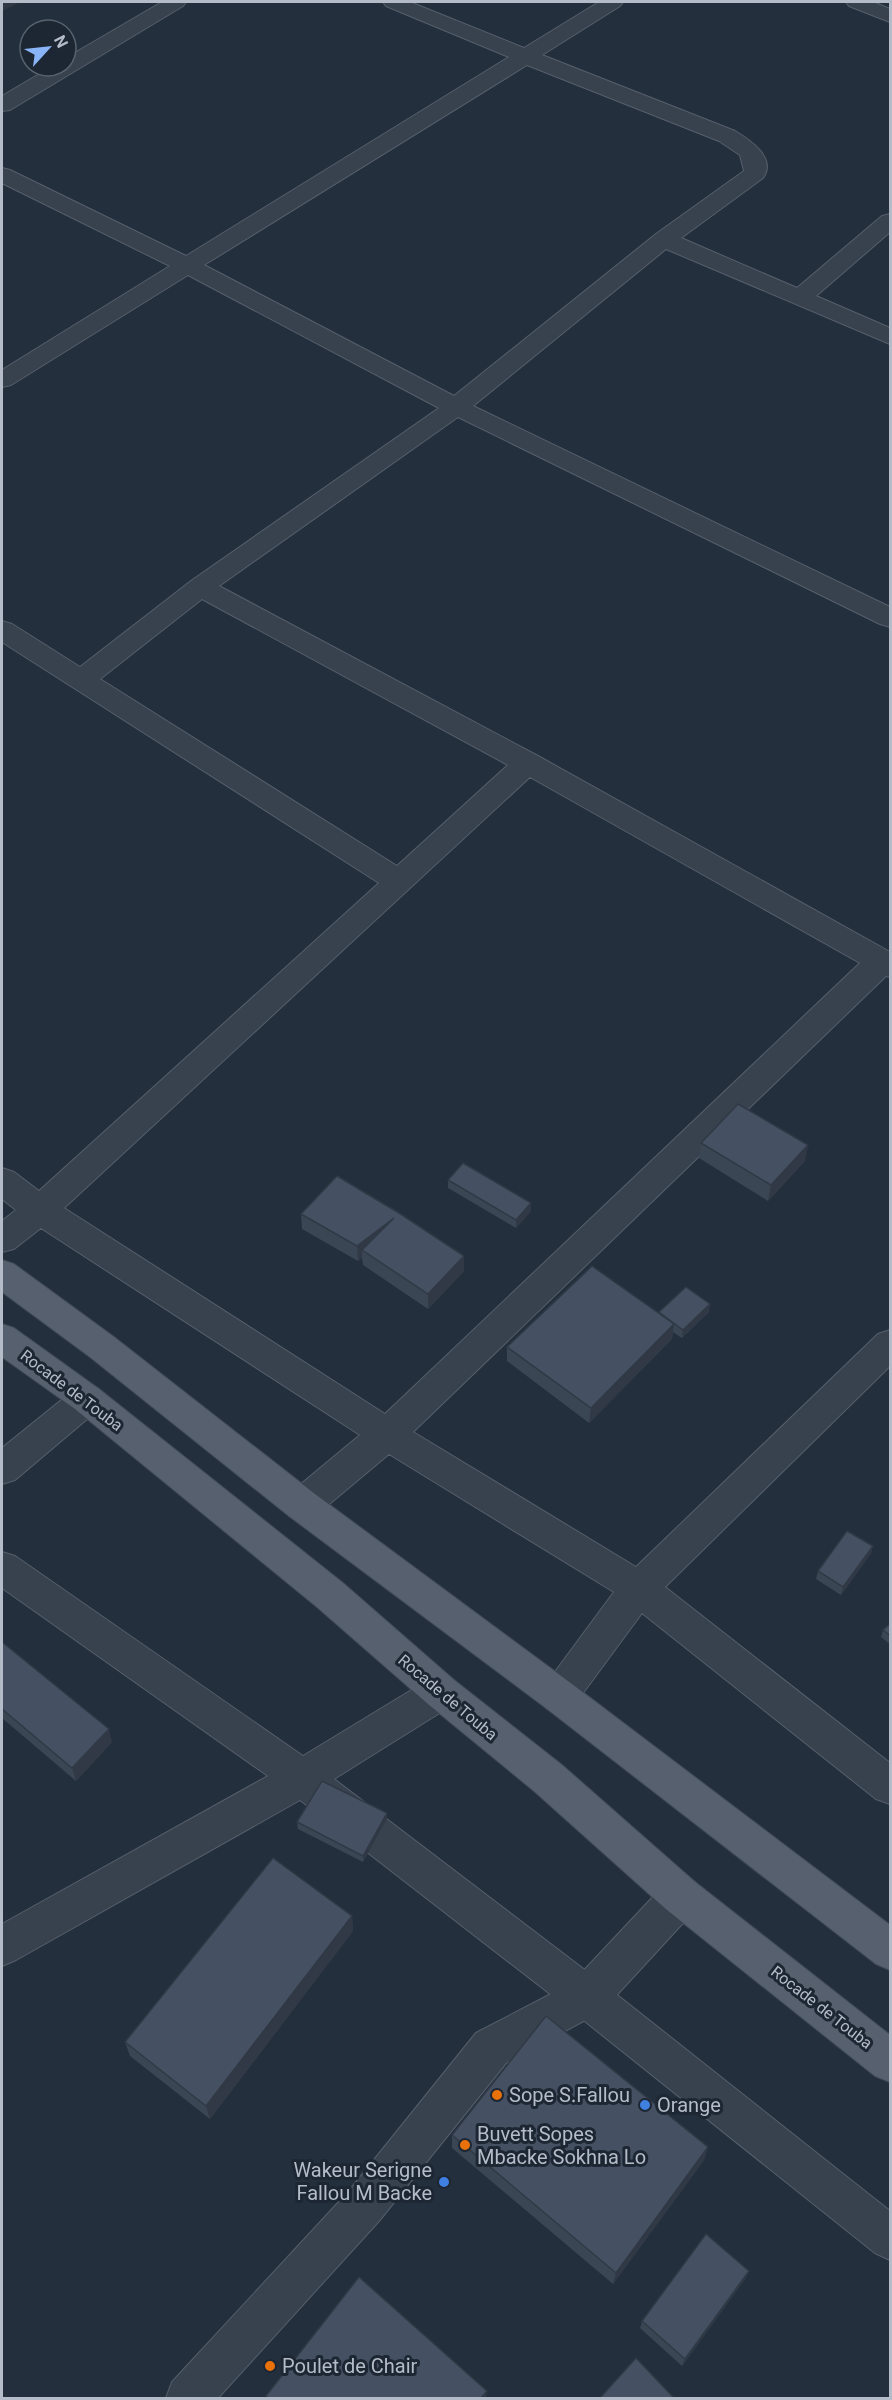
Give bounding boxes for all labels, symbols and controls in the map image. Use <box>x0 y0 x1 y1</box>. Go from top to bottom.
north arrow <box>18 18 78 78</box>
text: N <box>50 32 72 51</box>
street label: Rocade de Touba <box>17 1346 127 1435</box>
street label: Rocade de Touba <box>394 1651 501 1744</box>
street label: Rocade de Touba <box>767 1962 876 2053</box>
place label: Sope S.Fallou <box>509 2083 630 2107</box>
marker: Sope S.Fallou <box>490 2088 504 2102</box>
place label: Orange <box>657 2093 721 2117</box>
marker: Orange <box>638 2098 652 2112</box>
place label: Buvett Sopes Mbacke Sokhna Lo <box>477 2122 646 2169</box>
marker: Buvett Sopes Mbacke Sokhna Lo <box>458 2138 472 2152</box>
place label: Wakeur Serigne Fallou M Backe <box>293 2158 432 2205</box>
marker: Wakeur Serigne Fallou M Backe <box>437 2175 451 2189</box>
place label: Poulet de Chair <box>282 2354 418 2378</box>
marker: Poulet de Chair <box>263 2359 277 2373</box>

